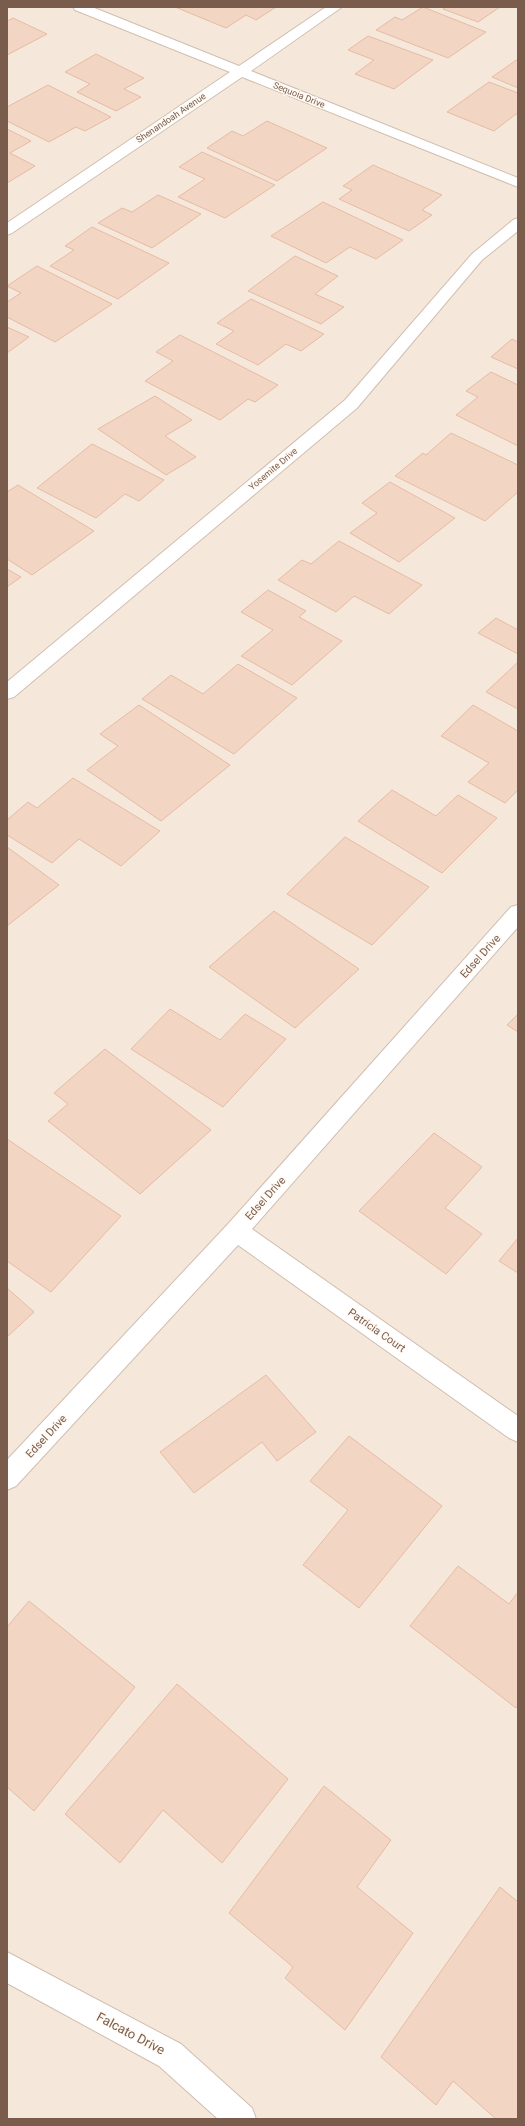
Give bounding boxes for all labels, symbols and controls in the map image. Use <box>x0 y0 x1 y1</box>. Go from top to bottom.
street label: Sequoia Drive <box>272 80 327 110</box>
street label: Shenandoah Avenue <box>134 91 208 145</box>
street label: Yosemite Drive <box>247 446 299 492</box>
street label: Edsel Drive <box>457 932 503 981</box>
street label: Edsel Drive <box>242 1174 288 1223</box>
street label: Patricia Court <box>345 1306 408 1355</box>
street label: Edsel Drive <box>23 1412 70 1461</box>
street label: Falcato Drive <box>94 2009 168 2058</box>

